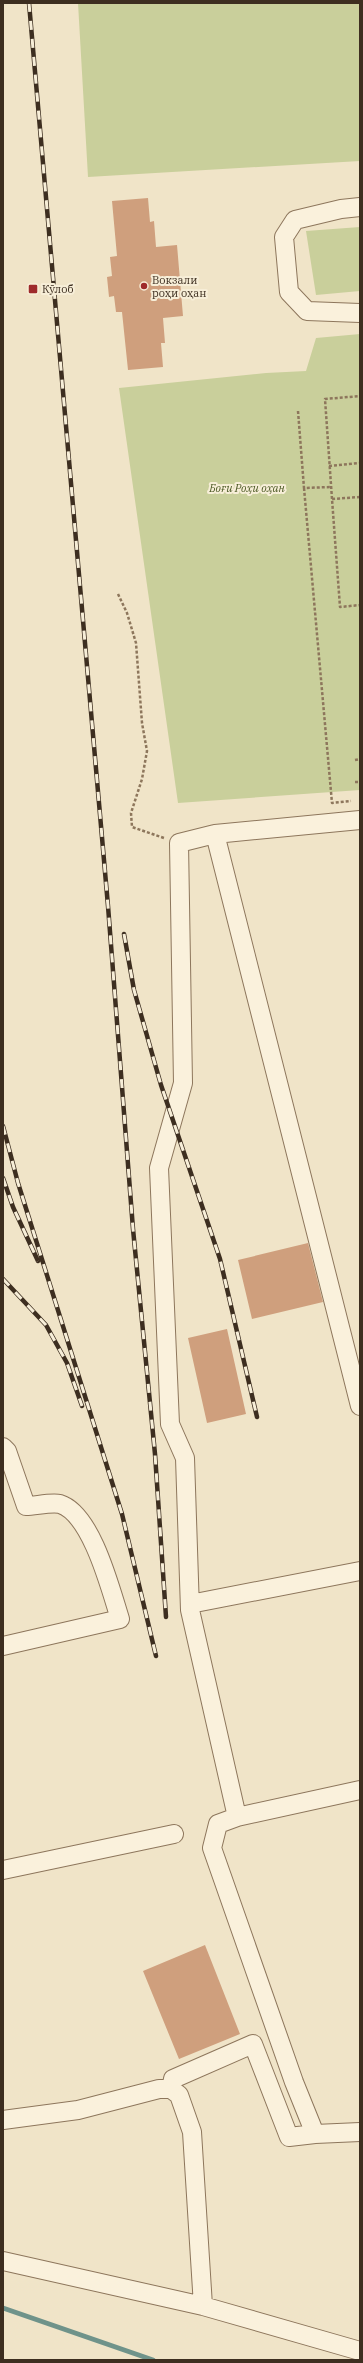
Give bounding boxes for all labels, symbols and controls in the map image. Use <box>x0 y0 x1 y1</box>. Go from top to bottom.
place label: Вокзали роҳи оҳан <box>152 273 206 300</box>
marker: Вокзали роҳи оҳан <box>139 281 149 291</box>
place label: Кӯлоб <box>42 282 73 296</box>
marker: Кӯлоб <box>27 283 39 295</box>
park label: Боғи Роҳи оҳан <box>208 481 285 495</box>

